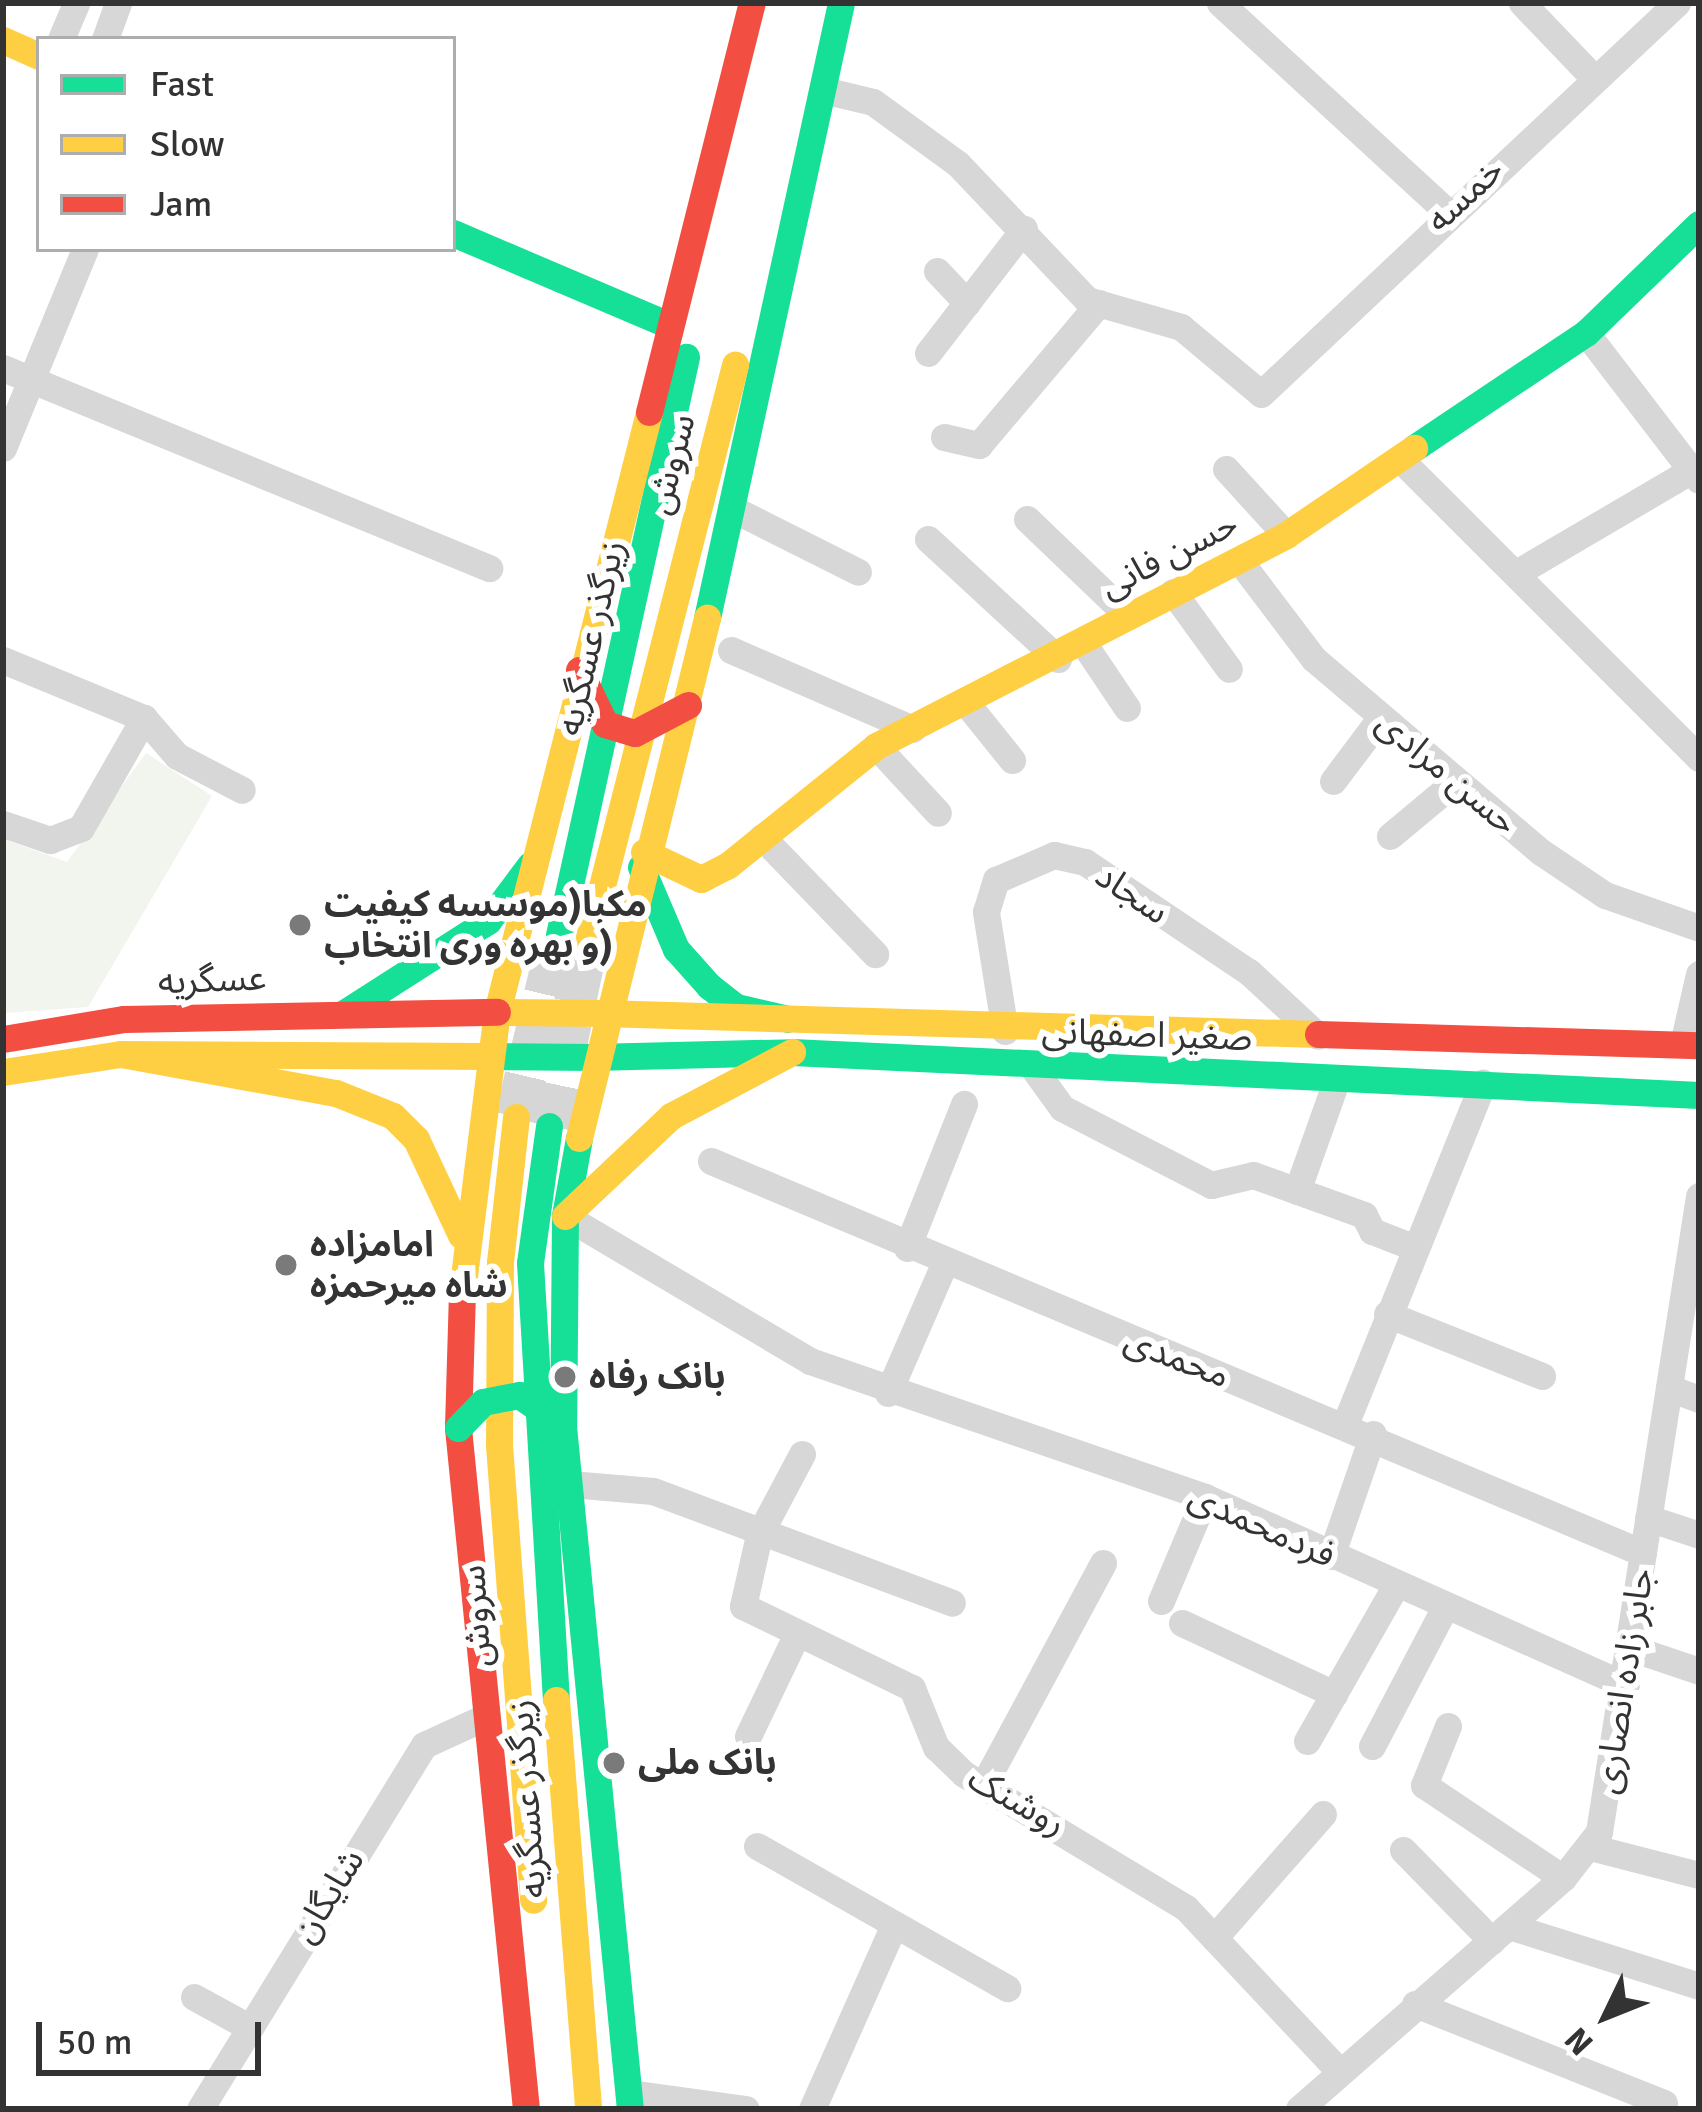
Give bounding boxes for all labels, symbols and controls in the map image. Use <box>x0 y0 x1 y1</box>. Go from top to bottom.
legend <box>36 36 456 252</box>
text: Fast <box>150 62 214 107</box>
text: Slow <box>150 122 225 167</box>
street label: خمسه <box>1417 148 1513 242</box>
text: Jam <box>150 182 212 227</box>
street label: سروش <box>637 409 705 519</box>
street label: حسن فانی <box>1093 502 1245 608</box>
street label: زیرگذر عسگریه <box>548 536 634 740</box>
street label: حسن مرادی <box>1367 701 1527 845</box>
street label: سجاد <box>1087 854 1177 934</box>
place label: مکبا(موسسه کیفیت و بهره وری انتخاب) <box>324 882 647 967</box>
marker: مکبا(موسسه کیفیت و بهره وری انتخاب) <box>287 912 313 938</box>
street label: عسگریه <box>157 957 267 1003</box>
street label: صغیر اصفهانی <box>1041 1010 1253 1060</box>
place label: امامزاده شاه میرحمزه <box>310 1222 508 1307</box>
marker: امامزاده شاه میرحمزه <box>273 1252 299 1278</box>
street label: محمدی <box>1118 1318 1236 1398</box>
place label: بانک رفاه <box>589 1355 726 1399</box>
marker: بانک رفاه <box>552 1364 578 1390</box>
street label: فردمحمدی <box>1182 1475 1342 1577</box>
street label: سروش <box>451 1564 501 1668</box>
street label: جابر زاده انصاری <box>1585 1565 1663 1797</box>
street label: زیرگذر عسگریه <box>499 1698 555 1900</box>
place label: بانک ملی <box>638 1741 777 1785</box>
marker: بانک ملی <box>601 1750 627 1776</box>
street label: روشنک <box>961 1757 1073 1845</box>
street label: شایگان <box>282 1841 374 1951</box>
north arrow <box>1546 1956 1666 2076</box>
scale bar <box>42 1998 267 2072</box>
text: N <box>1556 2019 1602 2063</box>
text: 50 m <box>57 2020 133 2065</box>

